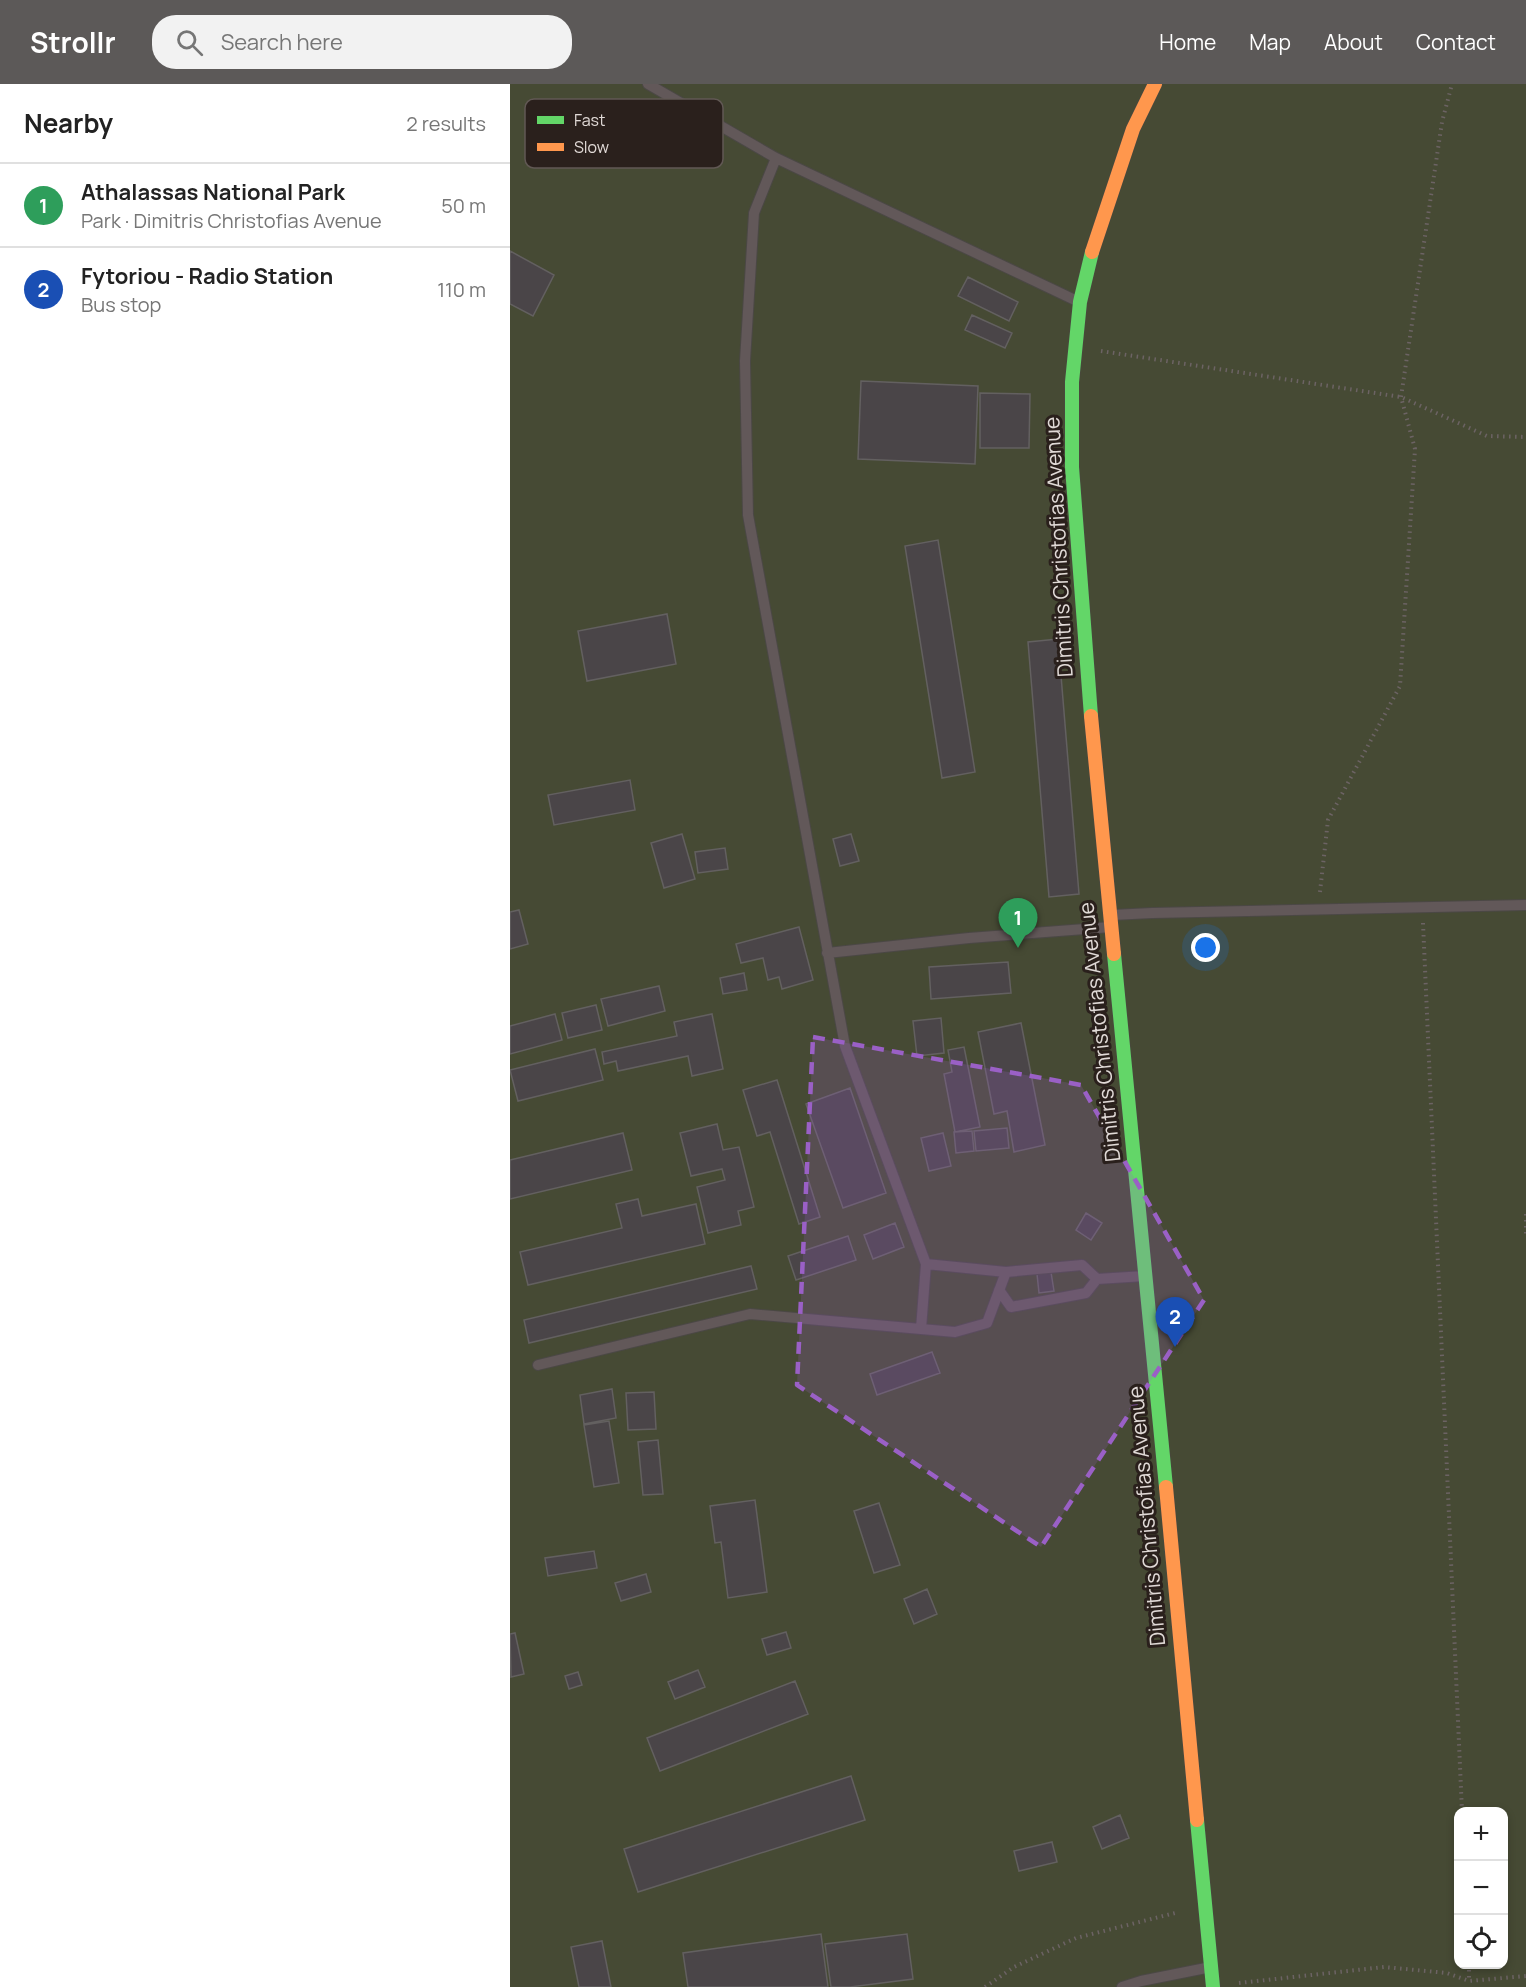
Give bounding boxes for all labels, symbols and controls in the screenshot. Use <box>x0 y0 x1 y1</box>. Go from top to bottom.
search box <box>152 15 572 69</box>
text: Strollr <box>30 23 116 61</box>
icon: search <box>173 26 206 59</box>
text: Search here <box>221 27 343 57</box>
text: Home <box>1159 28 1216 56</box>
text: Map <box>1249 28 1291 56</box>
text: About <box>1324 28 1383 56</box>
text: Contact <box>1416 28 1496 56</box>
legend <box>525 99 723 168</box>
text: Nearby <box>24 105 113 141</box>
text: Fast <box>574 109 605 131</box>
text: 2 results <box>406 110 486 137</box>
text: Slow <box>574 136 609 158</box>
text: Athalassas National Park <box>81 177 345 207</box>
text: 1 <box>39 192 48 219</box>
text: 50 m <box>441 192 486 219</box>
text: Park · Dimitris Christofias Avenue <box>81 207 382 234</box>
text: Fytoriou - Radio Station <box>81 261 333 291</box>
text: 2 <box>38 276 49 303</box>
text: 110 m <box>437 276 486 303</box>
text: Bus stop <box>81 291 161 318</box>
street label: Dimitris Christofias Avenue <box>1037 416 1079 678</box>
pin: 1 <box>998 898 1038 948</box>
street label: Dimitris Christofias Avenue <box>1071 901 1127 1163</box>
your location <box>1191 933 1220 962</box>
pin: 2 <box>1156 1298 1194 1347</box>
street label: Dimitris Christofias Avenue <box>1121 1385 1171 1647</box>
map controls <box>1454 1807 1508 1969</box>
button: + <box>1454 1807 1508 1861</box>
button: − <box>1454 1861 1508 1915</box>
button: locate <box>1454 1915 1508 1969</box>

